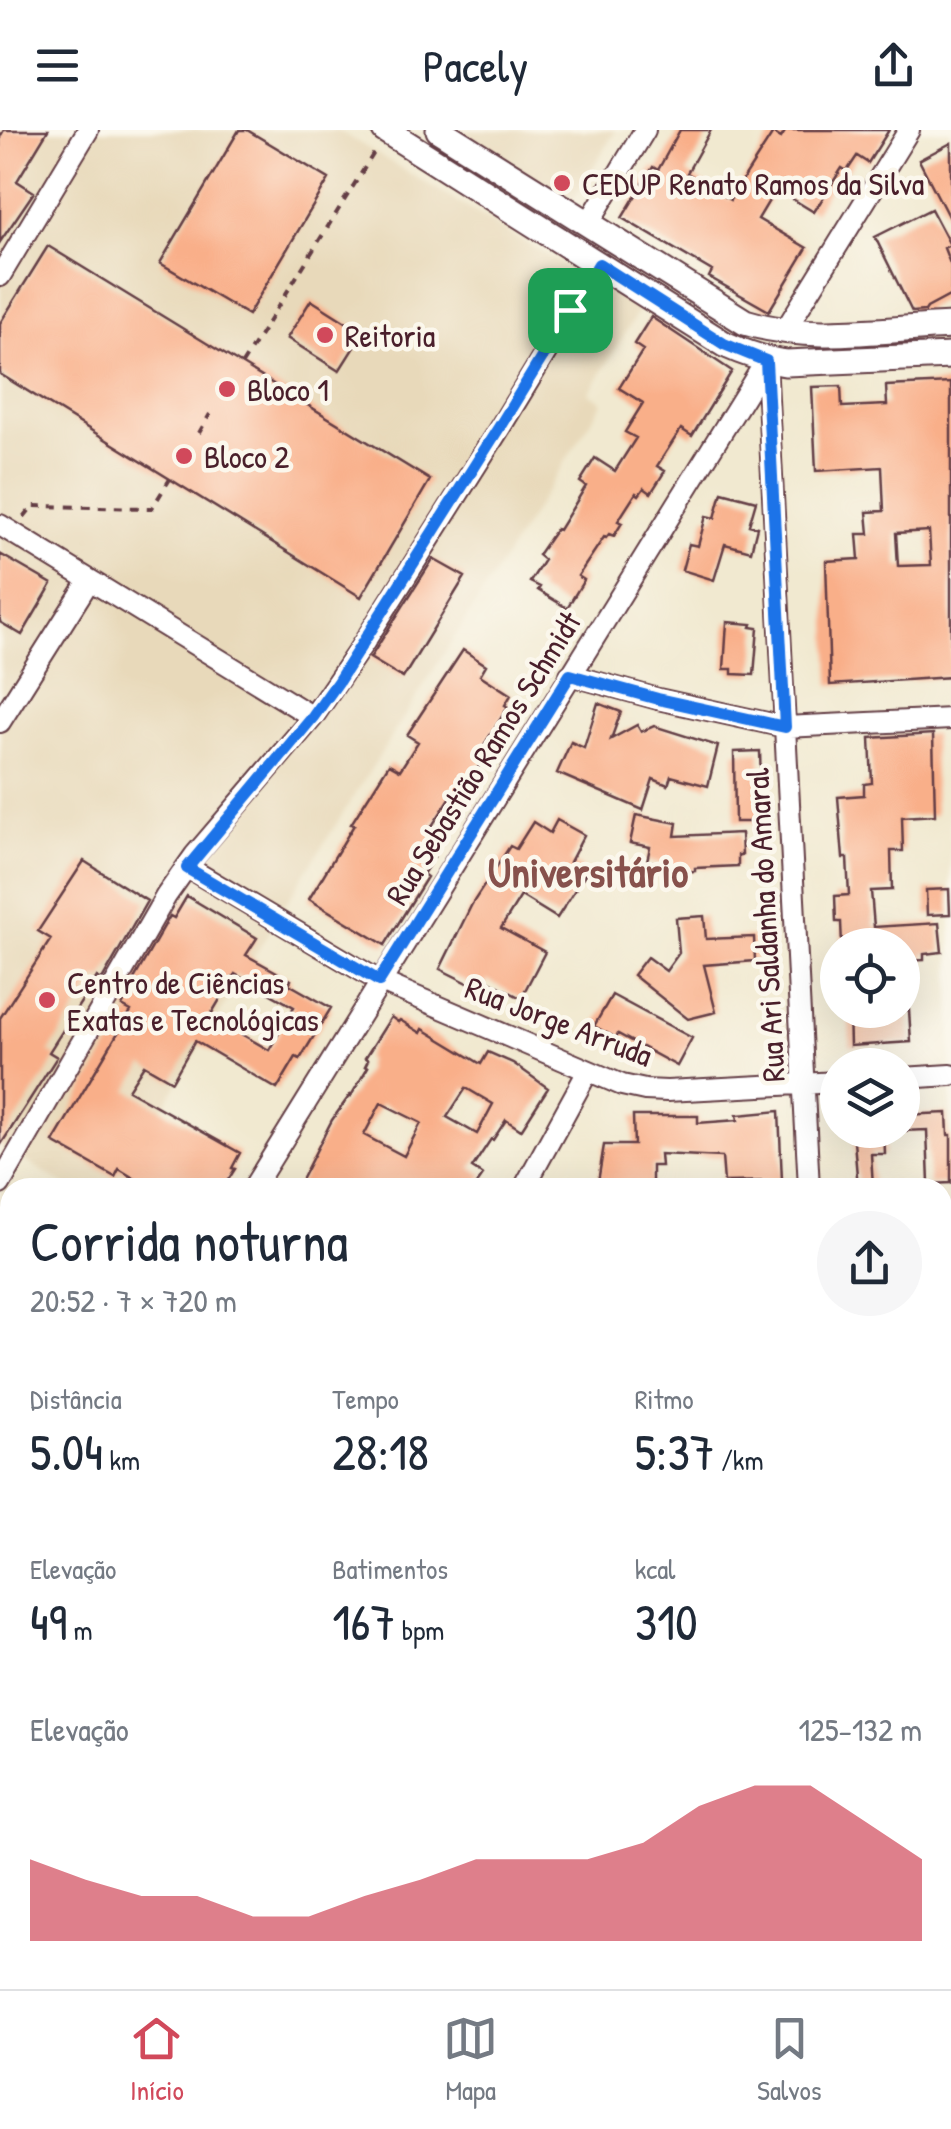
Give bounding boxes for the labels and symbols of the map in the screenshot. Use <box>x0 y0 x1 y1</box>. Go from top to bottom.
place label: CEDUP Renato Ramos da Silva <box>582 162 924 205</box>
marker: CEDUP Renato Ramos da Silva <box>551 172 573 194</box>
pin <box>528 268 613 353</box>
place label: Reitoria <box>345 314 435 357</box>
marker: Reitoria <box>314 324 336 346</box>
place label: Bloco 1 <box>247 368 329 411</box>
marker: Bloco 1 <box>216 378 238 400</box>
place label: Bloco 2 <box>204 435 289 478</box>
marker: Bloco 2 <box>173 445 195 467</box>
street label: Rua Sebastião Ramos Schmidt <box>375 602 591 913</box>
street label: Rua Ari Saldanha do Amaral <box>735 766 795 1083</box>
district label: Universitário <box>488 843 688 900</box>
place label: Centro de Ciências Exatas e Tecnológicas <box>67 961 319 1041</box>
street label: Rua Jorge Arruda <box>459 966 659 1076</box>
marker: Centro de Ciências Exatas e Tecnológicas <box>36 989 58 1011</box>

